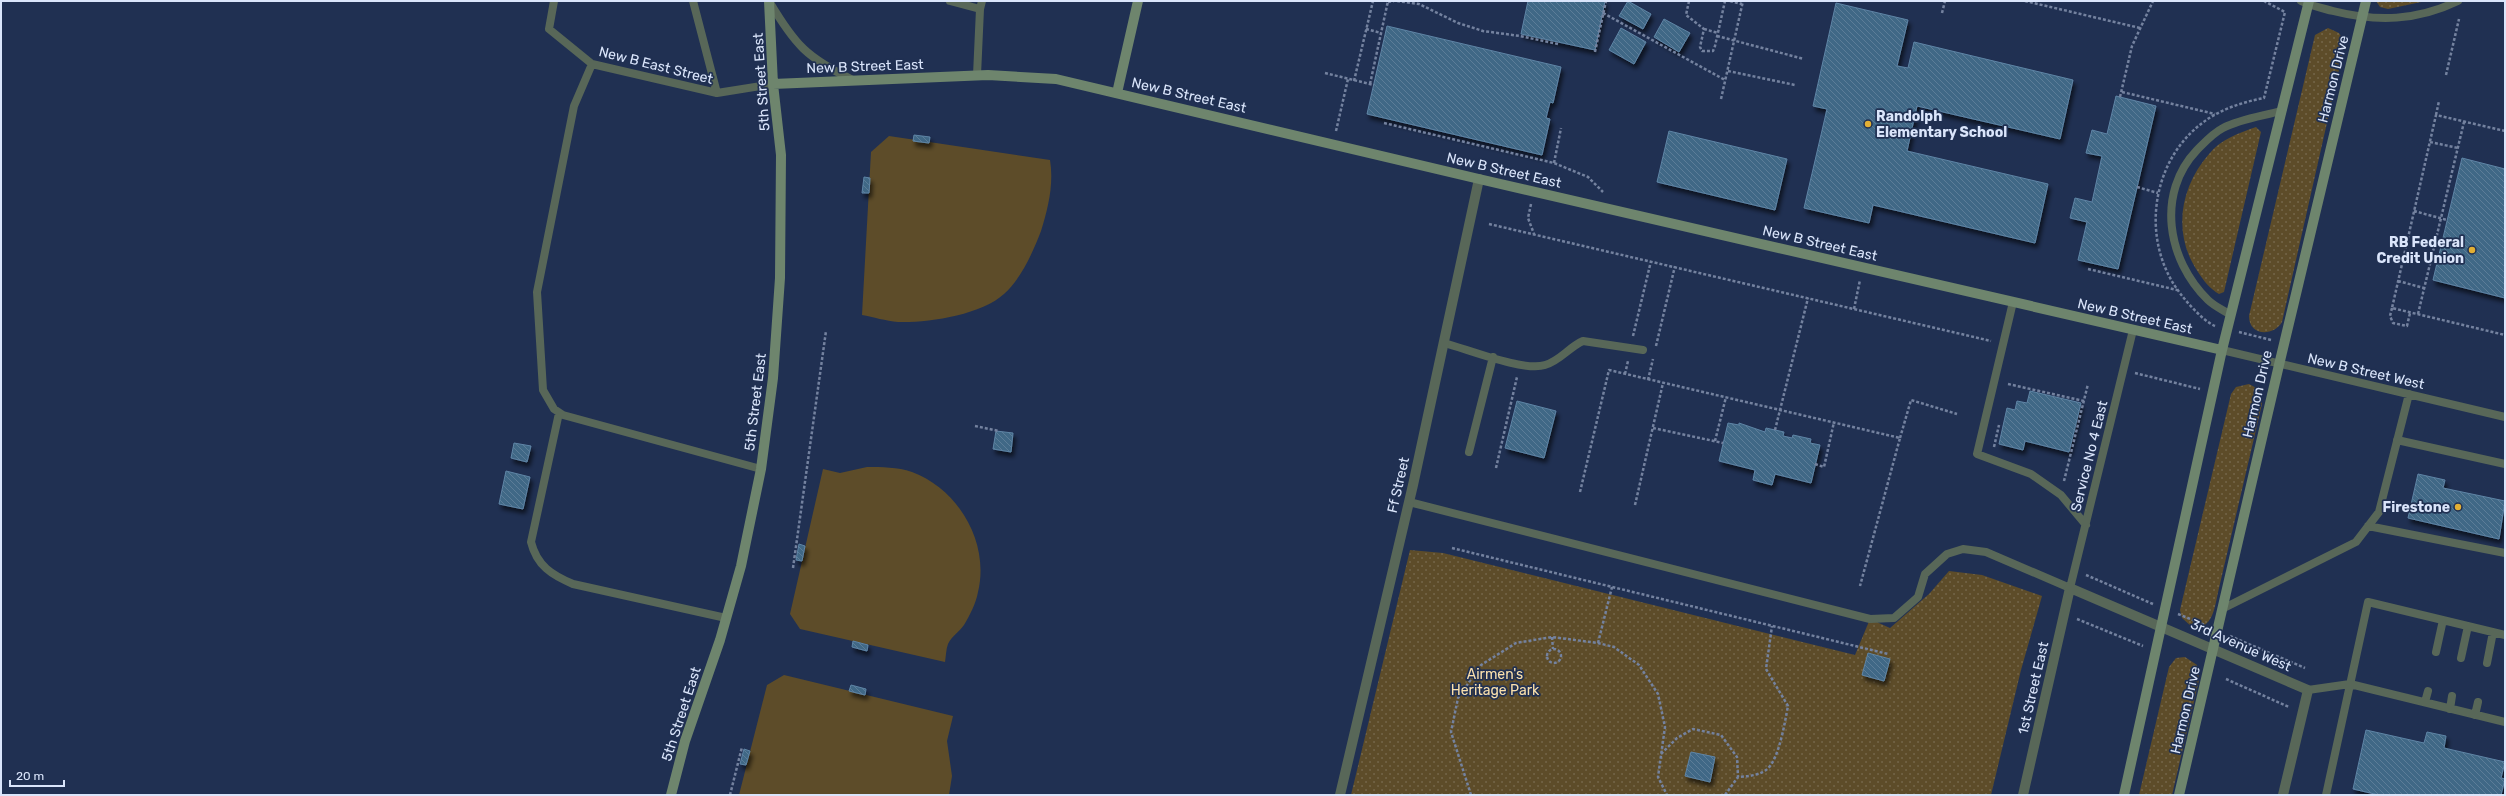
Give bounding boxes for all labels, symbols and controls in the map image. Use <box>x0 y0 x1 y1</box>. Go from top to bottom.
street label: 5th Street East <box>750 32 773 132</box>
street label: Harmon Drive <box>2314 34 2353 124</box>
street label: New B East Street <box>597 43 715 88</box>
street label: New B Street East <box>806 56 924 77</box>
street label: New B Street East <box>1130 74 1248 117</box>
place label: Randolph Elementary School <box>1876 108 2007 141</box>
marker: Randolph Elementary School <box>1863 119 1873 129</box>
street label: New B Street East <box>1445 149 1563 192</box>
street label: New B Street East <box>1761 222 1879 265</box>
place label: RB Federal Credit Union <box>2376 234 2464 267</box>
marker: RB Federal Credit Union <box>2467 245 2477 255</box>
street label: New B Street East <box>2076 295 2194 338</box>
street label: Harmon Drive <box>2239 349 2276 439</box>
street label: New B Street West <box>2306 350 2427 393</box>
street label: 5th Street East <box>741 352 770 452</box>
street label: Service No 4 East <box>2067 398 2112 514</box>
street label: Ff Street <box>1384 455 1413 515</box>
place label: Firestone <box>2383 499 2450 516</box>
marker: Firestone <box>2453 502 2463 512</box>
street label: 3rd Avenue West <box>2188 616 2294 676</box>
street label: 1st Street East <box>2015 640 2053 736</box>
street label: 5th Street East <box>658 664 705 764</box>
street label: Harmon Drive <box>2167 665 2204 755</box>
park label: Airmen's Heritage Park <box>1451 666 1540 699</box>
scale bar <box>10 762 64 788</box>
text: 20 m <box>16 769 44 783</box>

